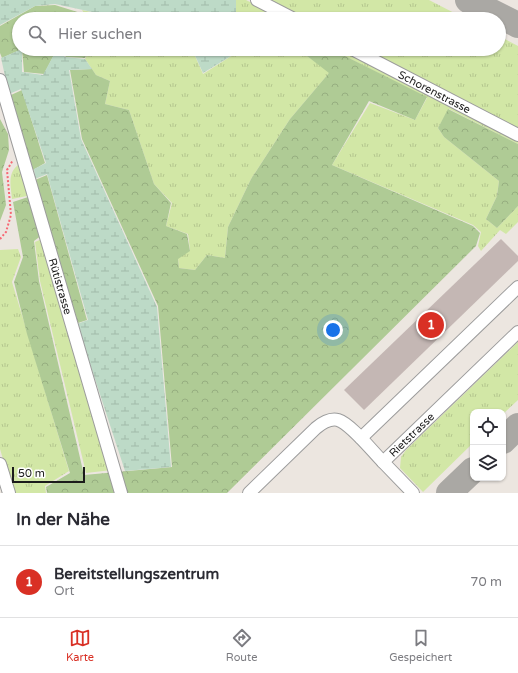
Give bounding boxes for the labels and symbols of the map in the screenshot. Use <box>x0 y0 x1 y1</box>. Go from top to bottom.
street label: Schorenstrasse <box>396 68 473 116</box>
street label: Rütistrasse <box>46 257 75 316</box>
pin: 1 <box>418 310 444 340</box>
your location <box>323 320 343 340</box>
street label: Rietstrasse <box>386 410 437 459</box>
scale bar <box>12 465 85 484</box>

